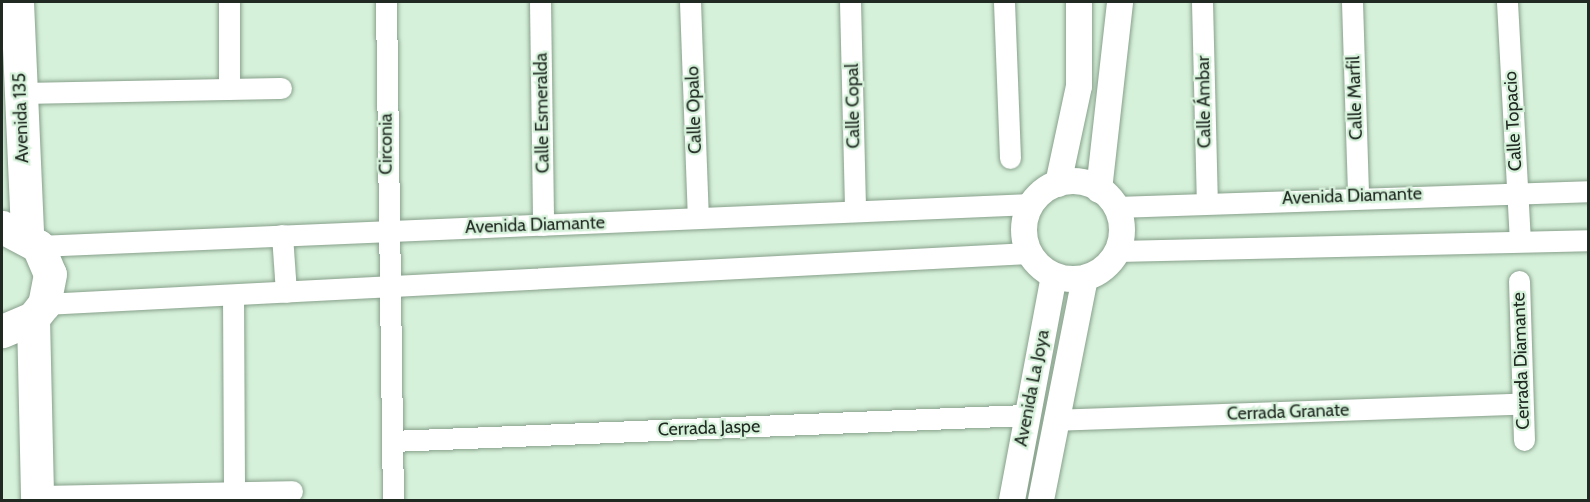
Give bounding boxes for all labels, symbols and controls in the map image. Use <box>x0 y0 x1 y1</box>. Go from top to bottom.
street label: Calle Esmeralda <box>530 52 554 174</box>
street label: Calle Ámbar <box>1192 56 1216 148</box>
street label: Calle Marfil <box>1343 56 1367 140</box>
street label: Calle Copal <box>841 63 865 149</box>
street label: Calle Opalo <box>682 66 706 154</box>
street label: Calle Topacio <box>1500 70 1526 172</box>
street label: Avenida 135 <box>9 73 33 163</box>
street label: Circonia <box>375 113 397 175</box>
street label: Avenida Diamante <box>1282 183 1422 209</box>
street label: Avenida Diamante <box>465 212 605 238</box>
street label: Cerrada Diamante <box>1508 292 1534 430</box>
street label: Avenida La Joya <box>1010 328 1054 448</box>
street label: Cerrada Granate <box>1226 399 1350 425</box>
street label: Cerrada Jaspe <box>657 415 761 441</box>

